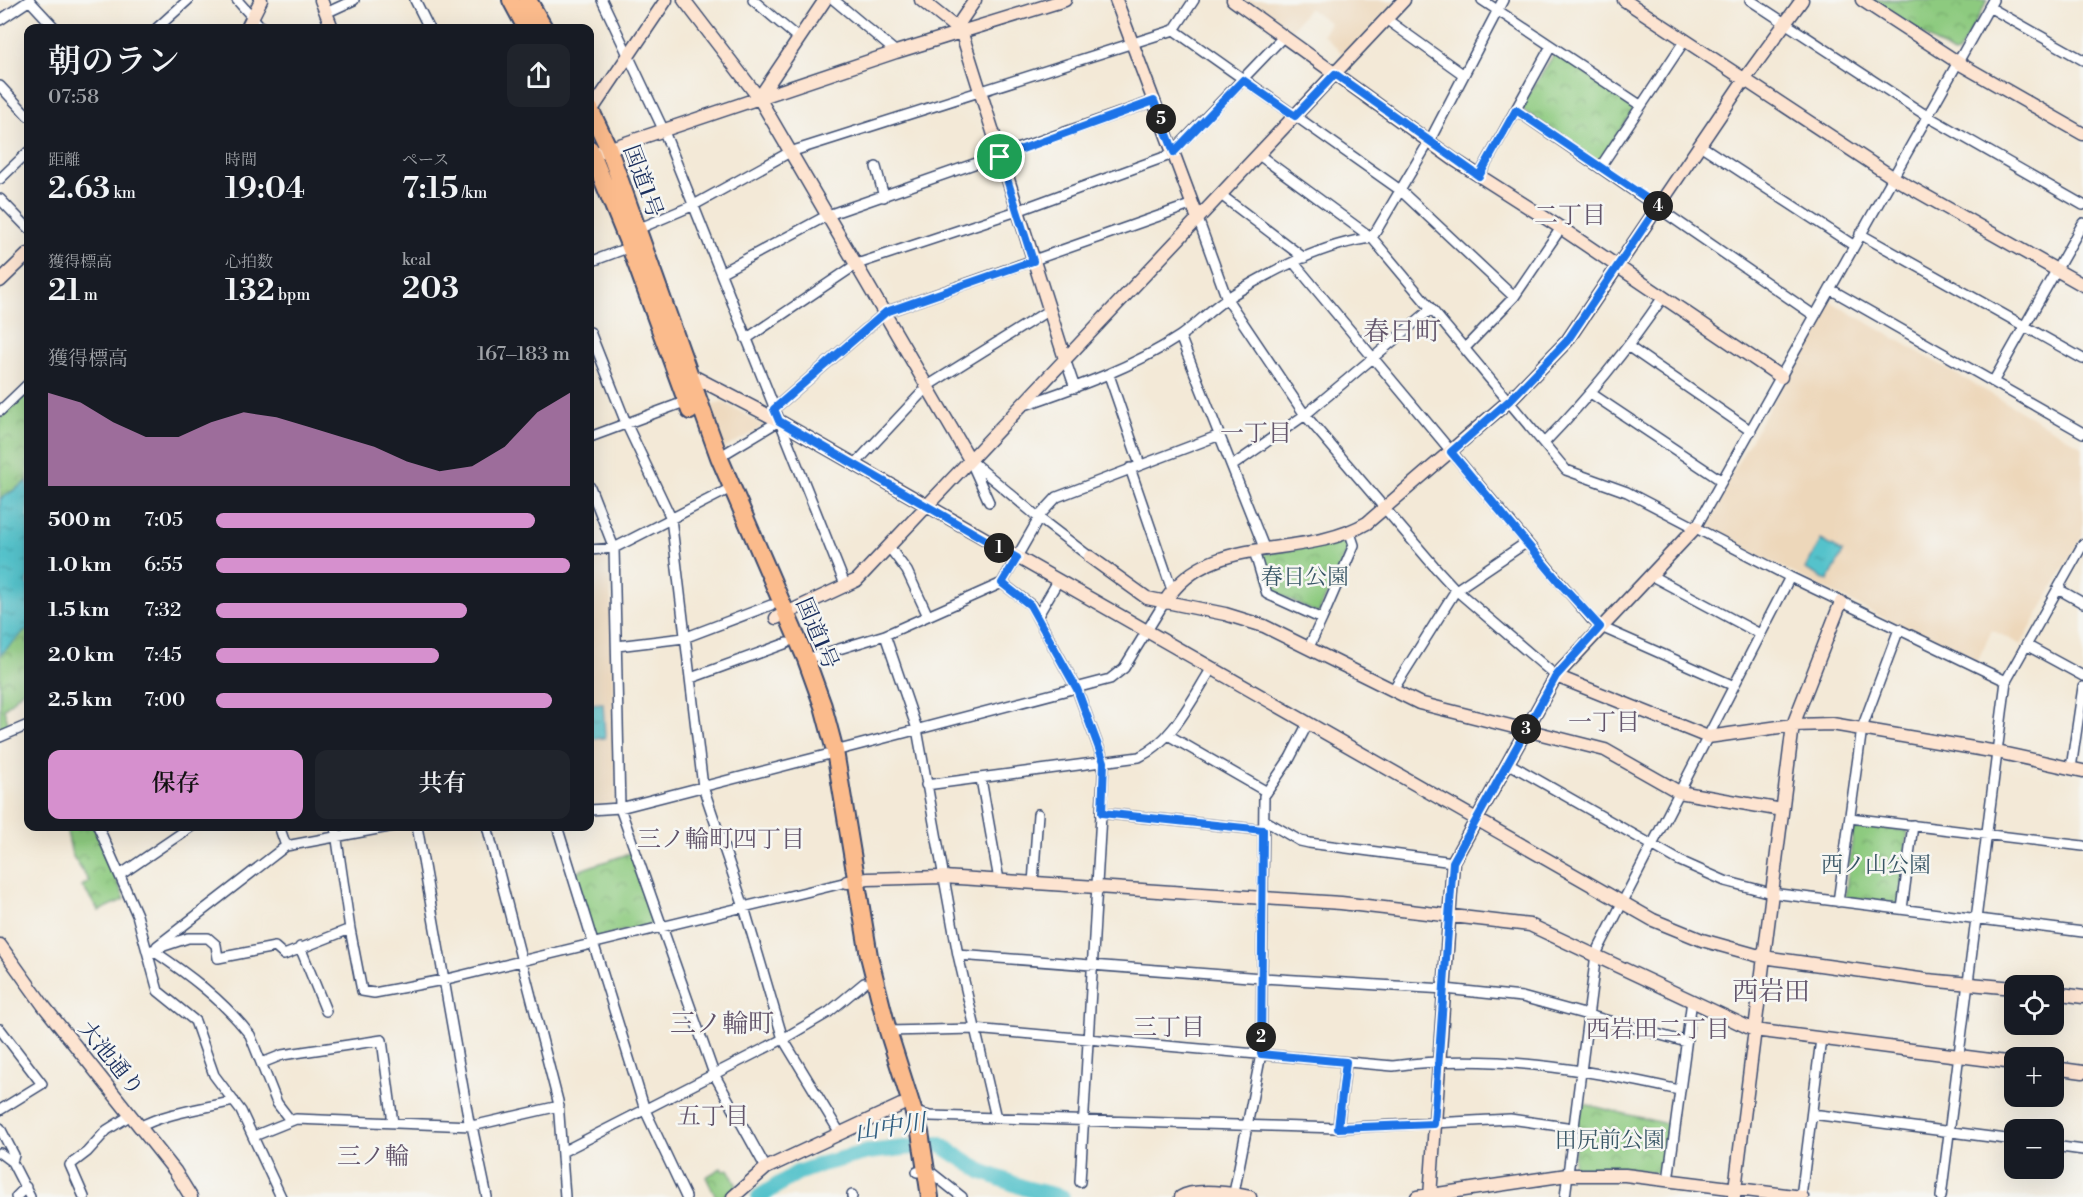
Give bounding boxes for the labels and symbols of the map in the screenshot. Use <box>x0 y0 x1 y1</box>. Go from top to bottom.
pin: 5 <box>1146 104 1176 134</box>
pin <box>974 131 1025 182</box>
street label: 国道1号 <box>617 141 668 222</box>
pin: 4 <box>1643 191 1673 221</box>
district label: 二丁目 <box>1534 201 1606 231</box>
district label: 春日町 <box>1363 316 1441 348</box>
district label: 一丁目 <box>1220 419 1292 449</box>
pin: 1 <box>984 533 1014 563</box>
park label: 春日公園 <box>1261 564 1349 591</box>
street label: 国道1号 <box>789 594 844 674</box>
district label: 一丁目 <box>1568 708 1640 738</box>
pin: 3 <box>1511 714 1541 744</box>
district label: 三ノ輪町四丁目 <box>637 825 805 855</box>
park label: 西ノ山公園 <box>1821 852 1931 879</box>
district label: 西岩田 <box>1732 976 1810 1008</box>
district label: 三ノ輪町 <box>670 1008 774 1040</box>
district label: 三丁目 <box>1133 1013 1205 1043</box>
district label: 西岩田二丁目 <box>1586 1015 1730 1045</box>
street label: 大池通り <box>73 1016 149 1102</box>
pin: 2 <box>1246 1022 1276 1052</box>
district label: 五丁目 <box>677 1102 749 1132</box>
water label: 山中川 <box>852 1108 931 1148</box>
park label: 田尻前公園 <box>1555 1127 1665 1154</box>
district label: 三ノ輪 <box>337 1142 409 1172</box>

